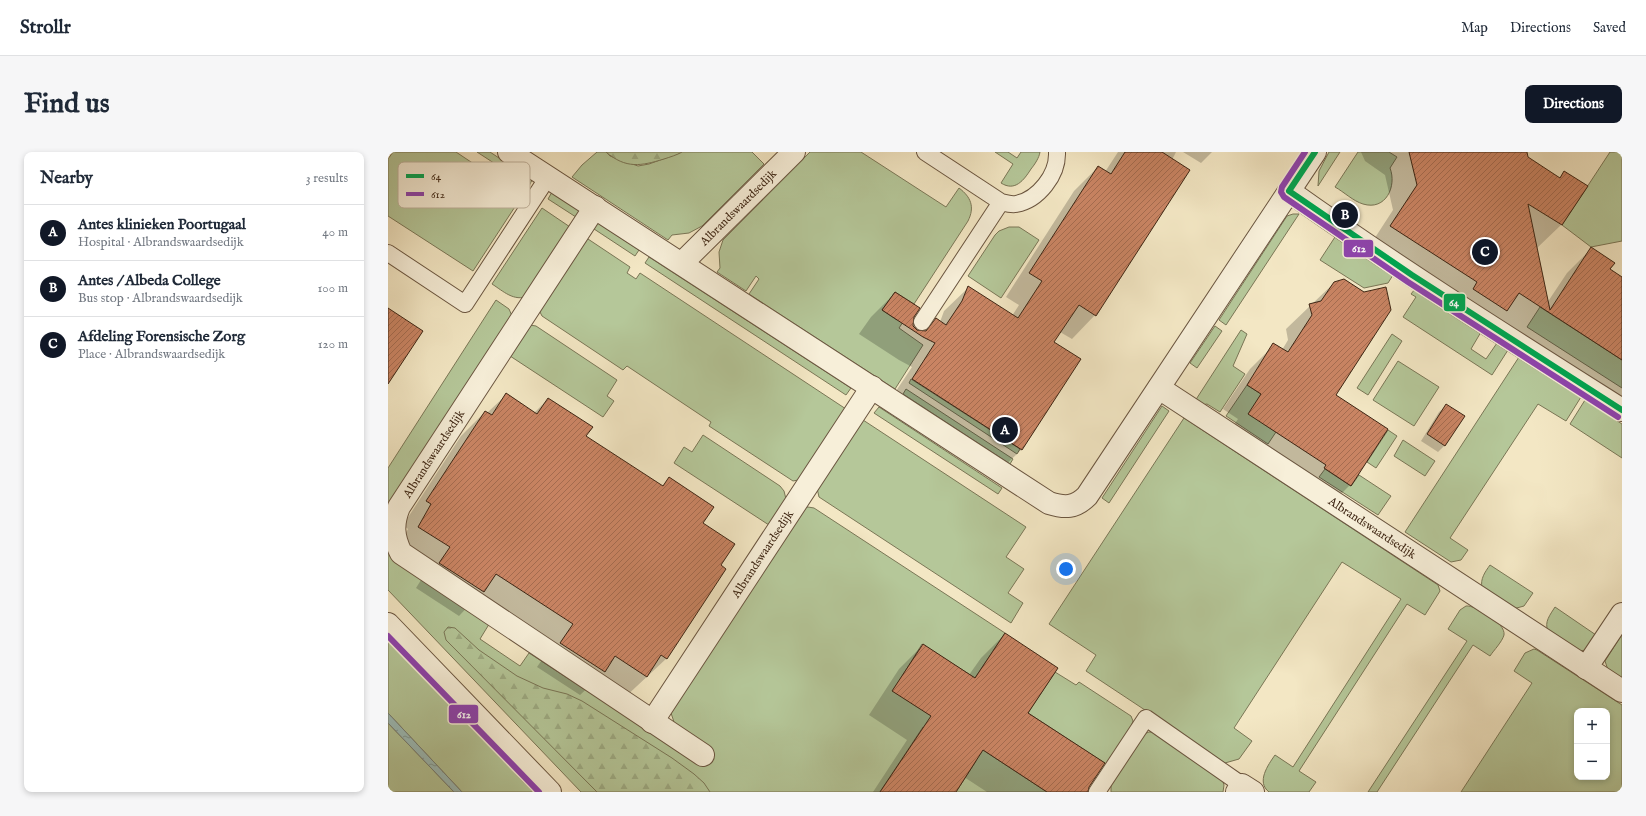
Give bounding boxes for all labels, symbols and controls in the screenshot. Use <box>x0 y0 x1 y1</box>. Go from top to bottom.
text: Strollr <box>20 16 71 40</box>
text: Map <box>1461 19 1488 37</box>
text: Directions <box>1510 19 1571 37</box>
text: Saved <box>1593 19 1626 37</box>
button: Directions <box>1525 85 1622 123</box>
text: Find us <box>24 87 110 122</box>
legend <box>398 162 530 208</box>
street label: Albrandswaardsedijk <box>696 166 780 249</box>
text: Nearby <box>40 168 93 189</box>
text: 3 results <box>306 170 348 187</box>
text: 64 <box>431 170 442 184</box>
text: 612 <box>431 188 445 202</box>
pin: B <box>1332 200 1358 230</box>
text: Antes klinieken Poortugaal <box>78 215 246 234</box>
text: A <box>49 224 57 241</box>
text: 40 m <box>322 224 348 241</box>
text: Hospital · Albrandswaardsedijk <box>78 234 244 251</box>
pin: C <box>1472 237 1498 267</box>
line badge: 612 <box>1343 239 1374 258</box>
text: 612 <box>1352 242 1367 256</box>
text: Antes / Albeda College <box>78 271 221 290</box>
text: B <box>49 280 57 297</box>
text: 100 m <box>318 280 348 297</box>
text: Bus stop · Albrandswaardsedijk <box>78 290 243 307</box>
line badge: 64 <box>1443 293 1466 312</box>
text: 64 <box>1449 296 1460 310</box>
text: Afdeling Forensische Zorg <box>78 327 245 346</box>
text: C <box>48 336 58 353</box>
text: 120 m <box>318 336 348 353</box>
text: Place · Albrandswaardsedijk <box>78 346 225 363</box>
street label: Albrandswaardsedijk <box>399 407 468 502</box>
pin: A <box>992 415 1018 445</box>
street label: Albrandswaardsedijk <box>1325 493 1420 562</box>
street label: Albrandswaardsedijk <box>727 507 797 602</box>
your location <box>1056 559 1076 579</box>
line badge: 612 <box>448 704 479 724</box>
text: 612 <box>457 708 472 722</box>
map controls <box>1574 708 1610 780</box>
button: + <box>1574 708 1610 744</box>
button: − <box>1574 744 1610 780</box>

